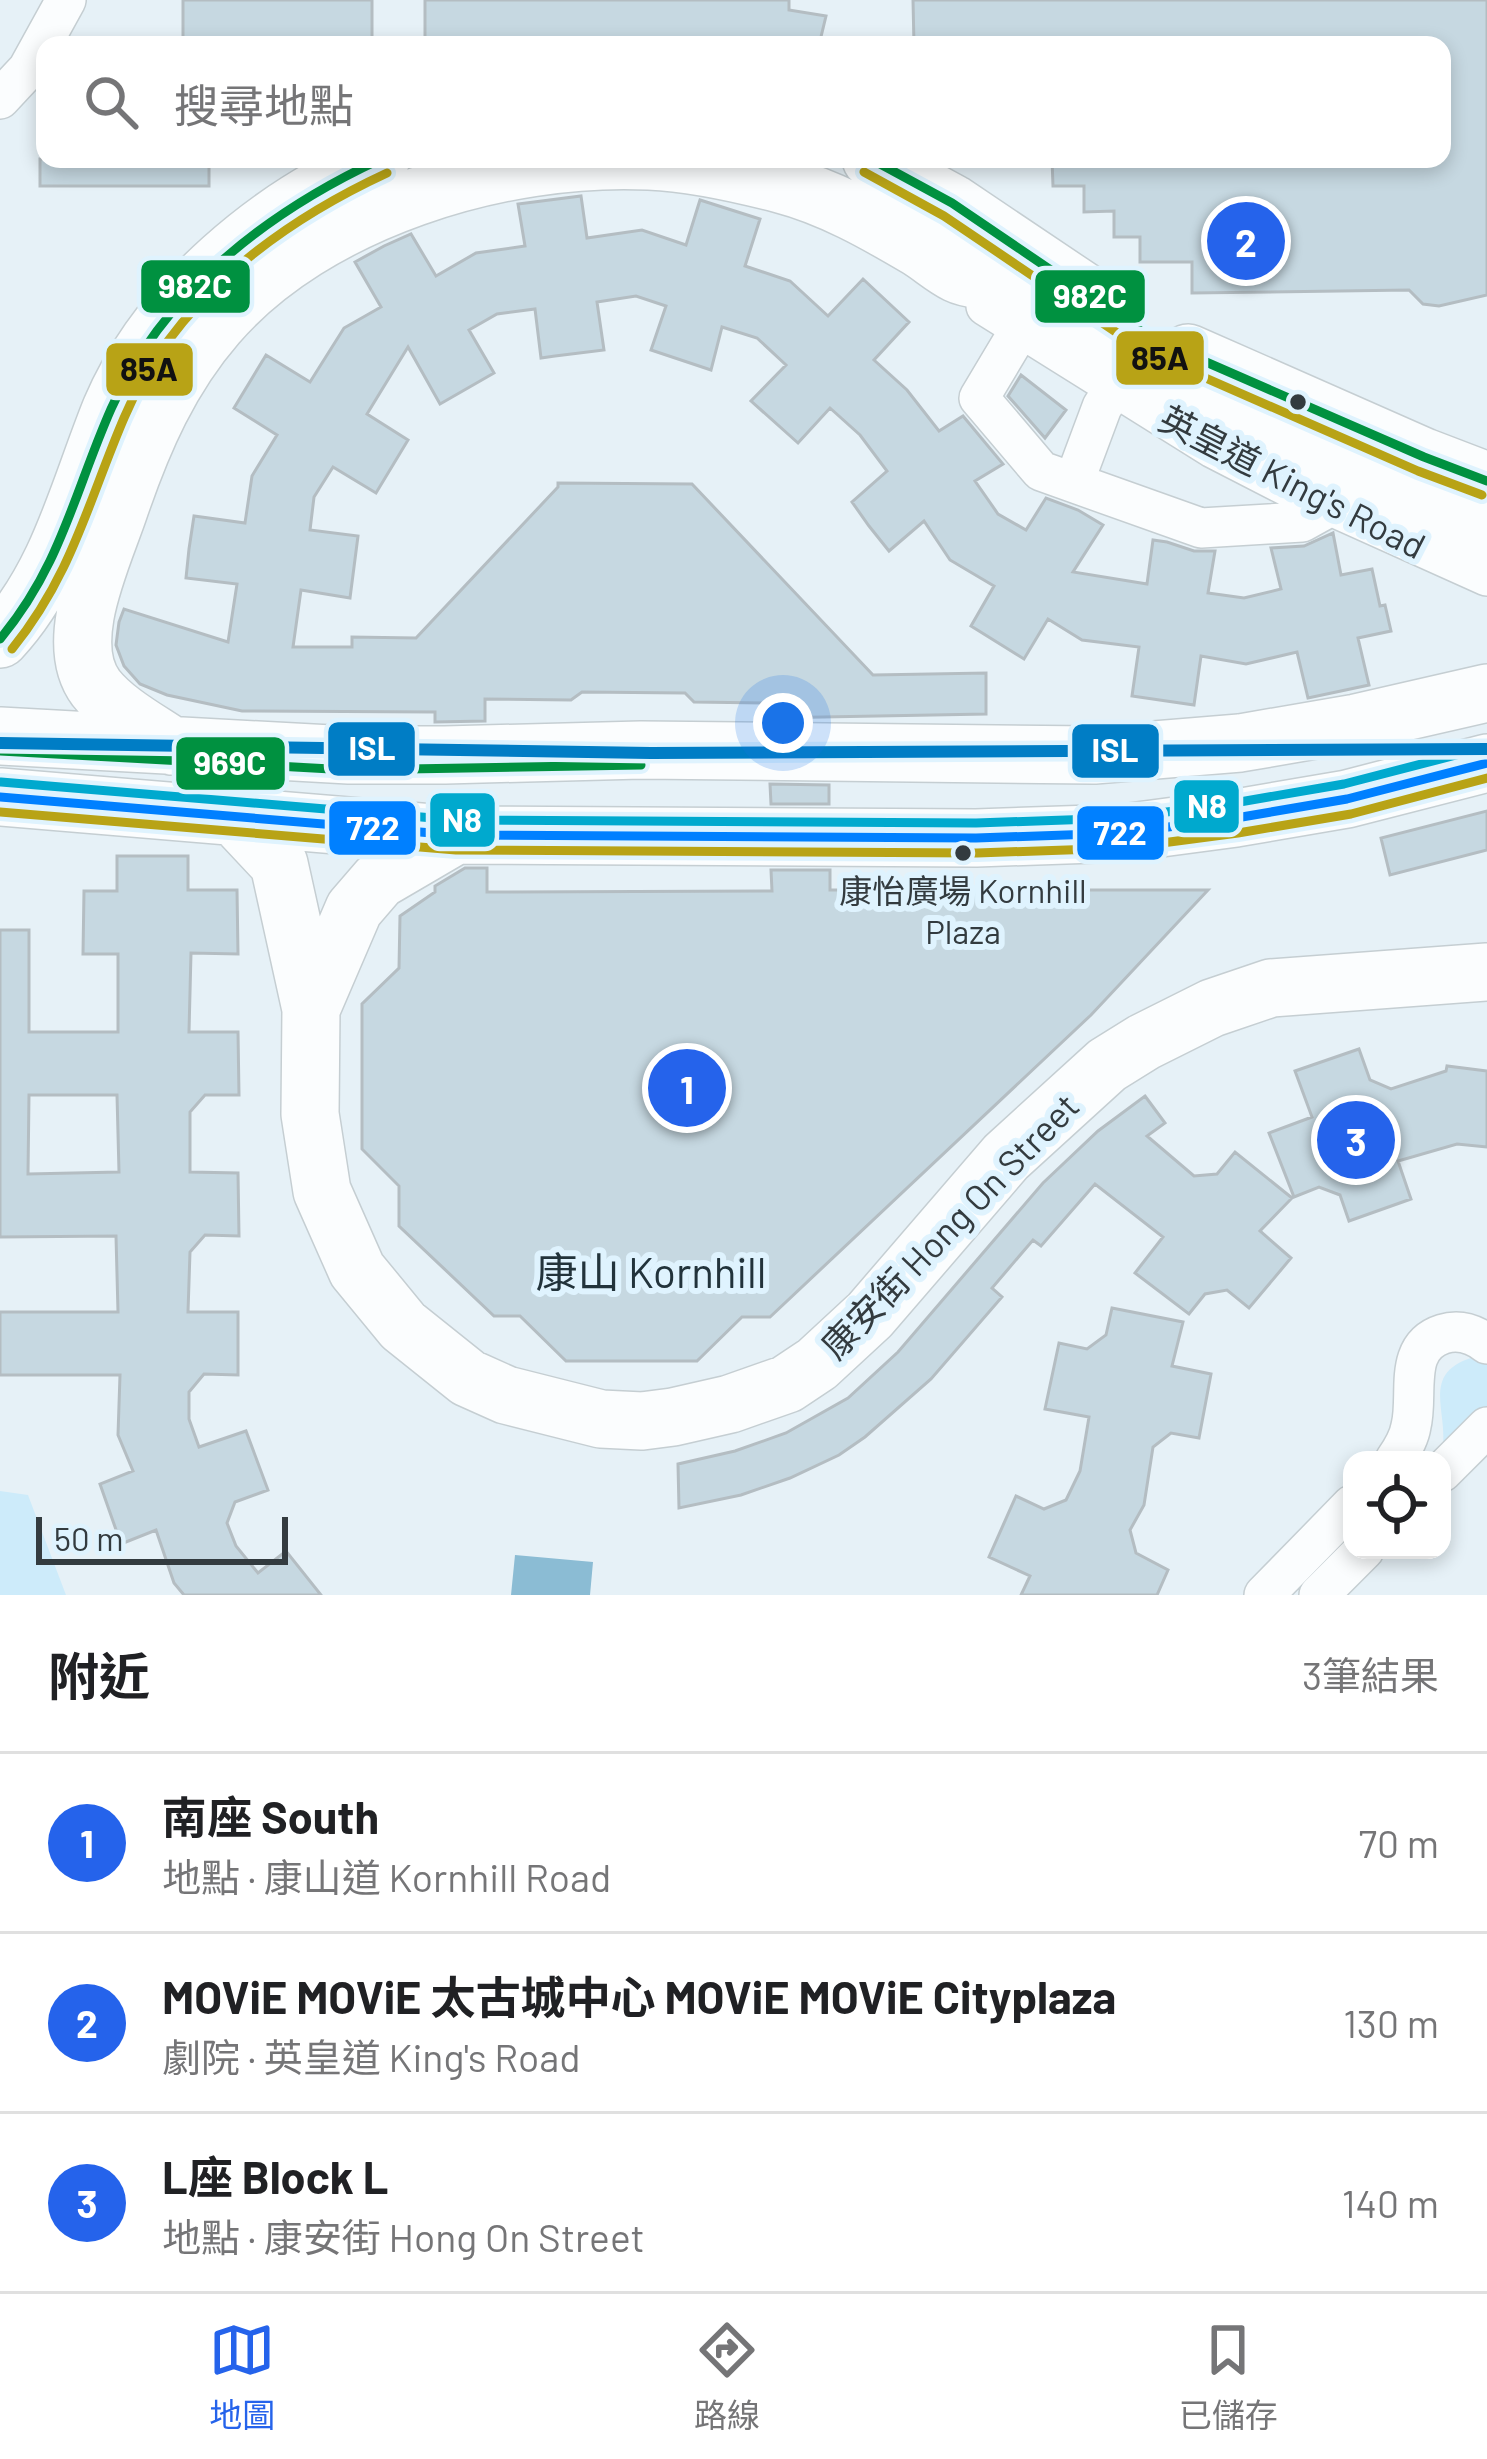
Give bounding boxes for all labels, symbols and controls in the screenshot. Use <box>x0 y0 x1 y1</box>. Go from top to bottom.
search box <box>36 36 1451 168</box>
icon: search <box>78 69 144 135</box>
text: 搜尋地點 <box>174 77 354 131</box>
pin: 2 <box>1207 196 1285 286</box>
line badge: 982C <box>139 258 252 315</box>
text: 982C <box>158 265 232 305</box>
line badge: 982C <box>1033 268 1147 325</box>
text: 982C <box>1053 275 1127 315</box>
line badge: 85A <box>1114 329 1206 387</box>
text: 85A <box>1131 337 1189 377</box>
line badge: 85A <box>104 341 195 398</box>
text: 85A <box>120 348 178 388</box>
unlabelled marker <box>1287 391 1309 413</box>
street label: 英皇道 King's Road <box>1153 395 1433 567</box>
your location <box>753 693 813 753</box>
line badge: ISL <box>326 720 417 778</box>
line badge: ISL <box>1070 722 1161 780</box>
text: ISL <box>348 727 396 767</box>
text: ISL <box>1091 729 1139 769</box>
line badge: 969C <box>174 735 287 792</box>
text: 969C <box>194 742 266 782</box>
line badge: N8 <box>1172 778 1241 835</box>
text: N8 <box>1187 785 1227 825</box>
line badge: N8 <box>428 791 497 849</box>
line badge: 722 <box>327 799 418 857</box>
text: N8 <box>442 799 482 839</box>
line badge: 722 <box>1075 804 1166 862</box>
text: 722 <box>346 807 400 847</box>
text: 722 <box>1093 812 1147 852</box>
marker: 康怡廣場 Kornhill Plaza <box>952 842 974 864</box>
place label: 康怡廣場 Kornhill Plaza <box>839 870 1087 951</box>
pin: 1 <box>648 1043 726 1133</box>
street label: 康安街 Hong On Street <box>811 1084 1087 1366</box>
pin: 3 <box>1317 1095 1395 1185</box>
district label: 康山 Kornhill <box>536 1246 766 1296</box>
map controls <box>1343 1451 1451 1559</box>
button: locate <box>1343 1451 1451 1559</box>
scale bar <box>36 1511 288 1564</box>
text: 50 m <box>54 1518 124 1558</box>
text: 附近 <box>48 1644 150 1705</box>
text: 3筆結果 <box>1302 1651 1439 1698</box>
text: 南座 South <box>162 1789 379 1843</box>
text: 1 <box>80 1819 94 1866</box>
text: 70 m <box>1358 1819 1439 1866</box>
text: 地點 · 康山道 Kornhill Road <box>162 1853 611 1900</box>
text: MOViE MOViE 太古城中心 MOViE MOViE Cityplaza <box>162 1969 1116 2023</box>
text: 2 <box>76 1999 98 2046</box>
text: 130 m <box>1343 1999 1439 2046</box>
text: 劇院 · 英皇道 King's Road <box>162 2033 581 2080</box>
text: L座 Block L <box>162 2149 389 2203</box>
text: 3 <box>76 2179 98 2226</box>
text: 140 m <box>1342 2179 1439 2226</box>
text: 地點 · 康安街 Hong On Street <box>162 2213 645 2260</box>
tab: 地圖 <box>209 2317 275 2437</box>
tab: 路線 <box>694 2317 760 2437</box>
tab: 已儲存 <box>1179 2317 1278 2437</box>

